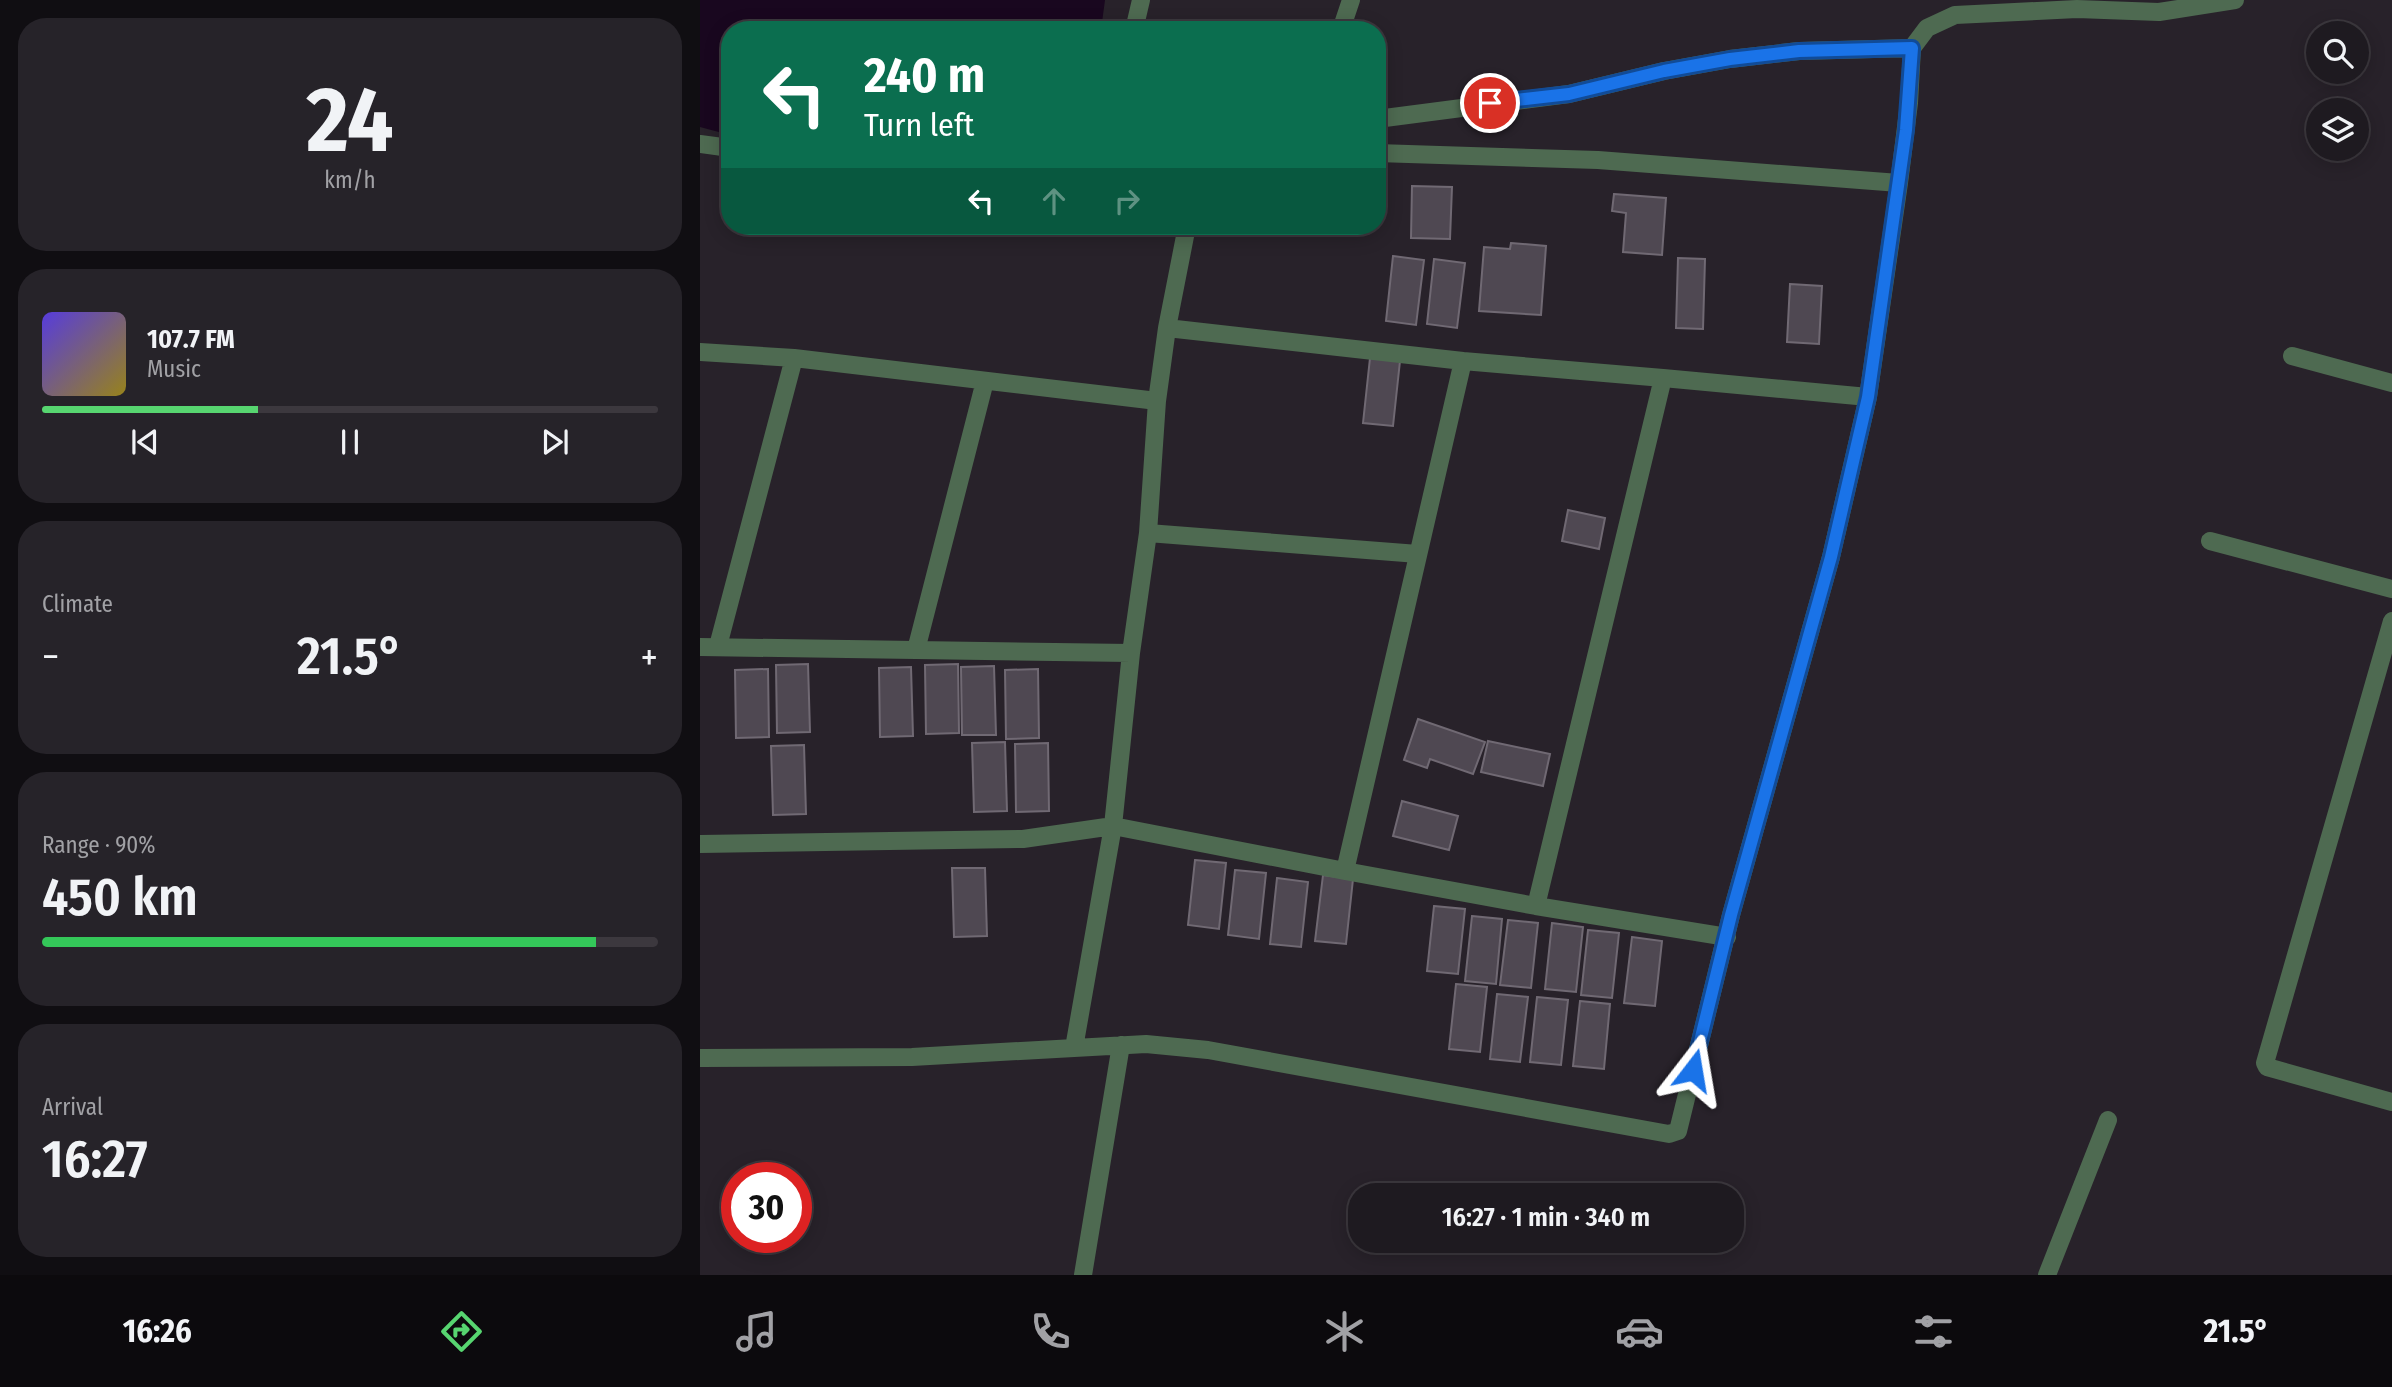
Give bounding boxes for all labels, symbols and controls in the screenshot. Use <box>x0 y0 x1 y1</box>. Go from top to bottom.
map controls <box>2306 21 2369 161</box>
button: search <box>2306 21 2369 84</box>
text: 240 m <box>864 46 985 105</box>
icon: left <box>749 49 840 140</box>
text: 24 <box>306 66 394 175</box>
pin <box>1460 73 1520 133</box>
icon: arrive <box>1471 84 1509 122</box>
button: layers <box>2306 98 2369 161</box>
text: Turn left <box>864 106 974 144</box>
text: km/h <box>324 166 376 194</box>
icon: left <box>962 182 1000 220</box>
icon: ahead <box>1035 182 1073 220</box>
icon: right <box>1108 182 1146 220</box>
text: 107.7 FM <box>147 324 235 355</box>
text: Music <box>147 355 201 383</box>
icon: previous <box>126 423 164 461</box>
icon: pause <box>331 423 369 461</box>
icon: next <box>536 423 574 461</box>
text: Climate <box>42 590 113 618</box>
text: 21.5° <box>297 625 403 688</box>
text: − <box>42 634 59 680</box>
text: + <box>641 634 658 680</box>
text: Range · 90% <box>42 831 156 859</box>
text: 450 km <box>42 866 198 929</box>
position arrow <box>1656 1033 1730 1107</box>
text: Arrival <box>42 1093 103 1121</box>
text: 16:27 <box>42 1128 148 1191</box>
speed limit sign: 30 <box>721 1162 812 1253</box>
text: 16:27 · 1 min · 340 m <box>1442 1202 1650 1233</box>
icon: directions <box>437 1307 486 1356</box>
icon: music <box>732 1307 781 1356</box>
icon: phone <box>1026 1307 1075 1356</box>
icon: climate <box>1320 1307 1369 1356</box>
icon: car <box>1615 1307 1664 1356</box>
icon: filters <box>1909 1307 1958 1356</box>
text: 16:26 <box>123 1312 192 1350</box>
text: 21.5° <box>2203 1312 2269 1350</box>

